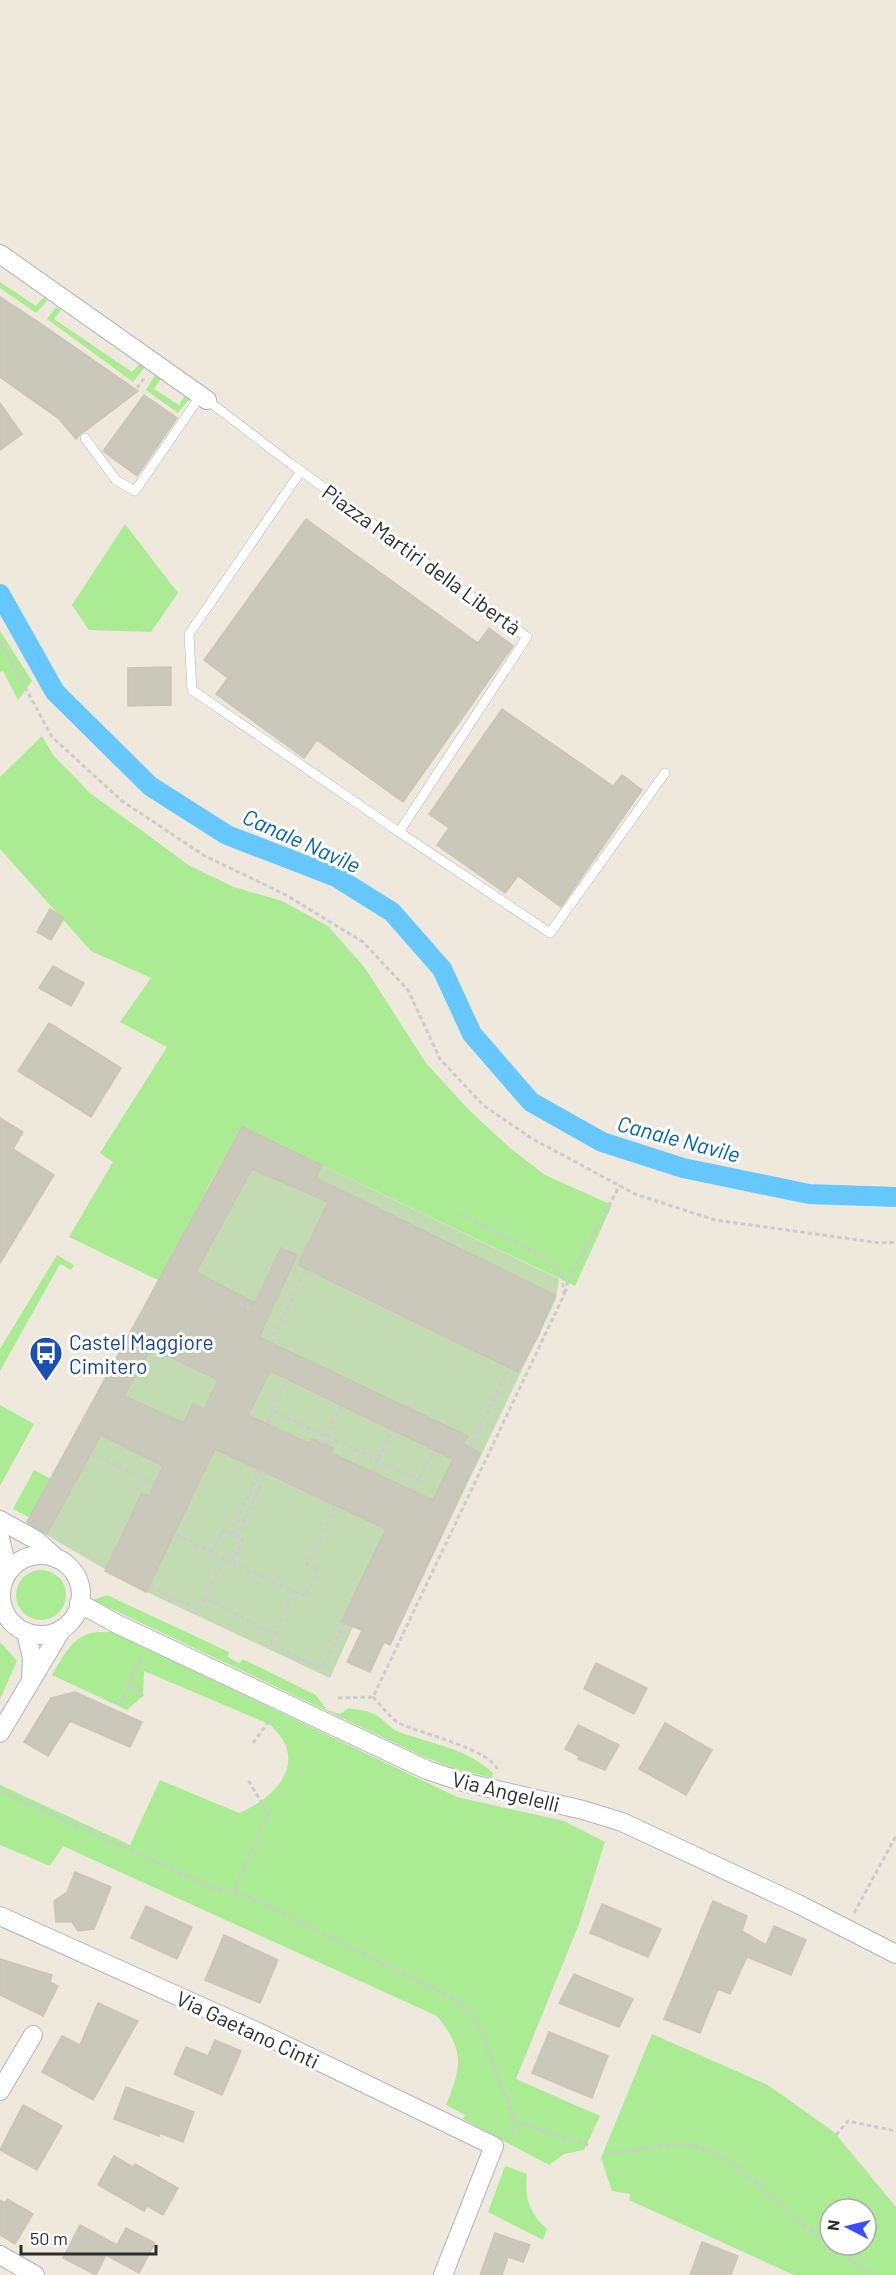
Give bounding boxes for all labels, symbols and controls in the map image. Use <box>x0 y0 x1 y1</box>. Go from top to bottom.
street label: Piazza Martiri della Libertà <box>318 479 526 639</box>
water label: Canale Navile <box>239 802 365 878</box>
water label: Canale Navile <box>615 1109 743 1167</box>
place label: Castel Maggiore Cimitero <box>69 1329 214 1378</box>
bus stop icon: Castel Maggiore Cimitero <box>28 1335 64 1382</box>
street label: Via Angelelli <box>450 1766 562 1816</box>
street label: Via Gaetano Cinti <box>173 1985 323 2073</box>
north arrow <box>818 2197 878 2257</box>
scale bar <box>21 2218 156 2256</box>
text: N <box>823 2219 843 2232</box>
text: 50 m <box>30 2227 68 2249</box>

